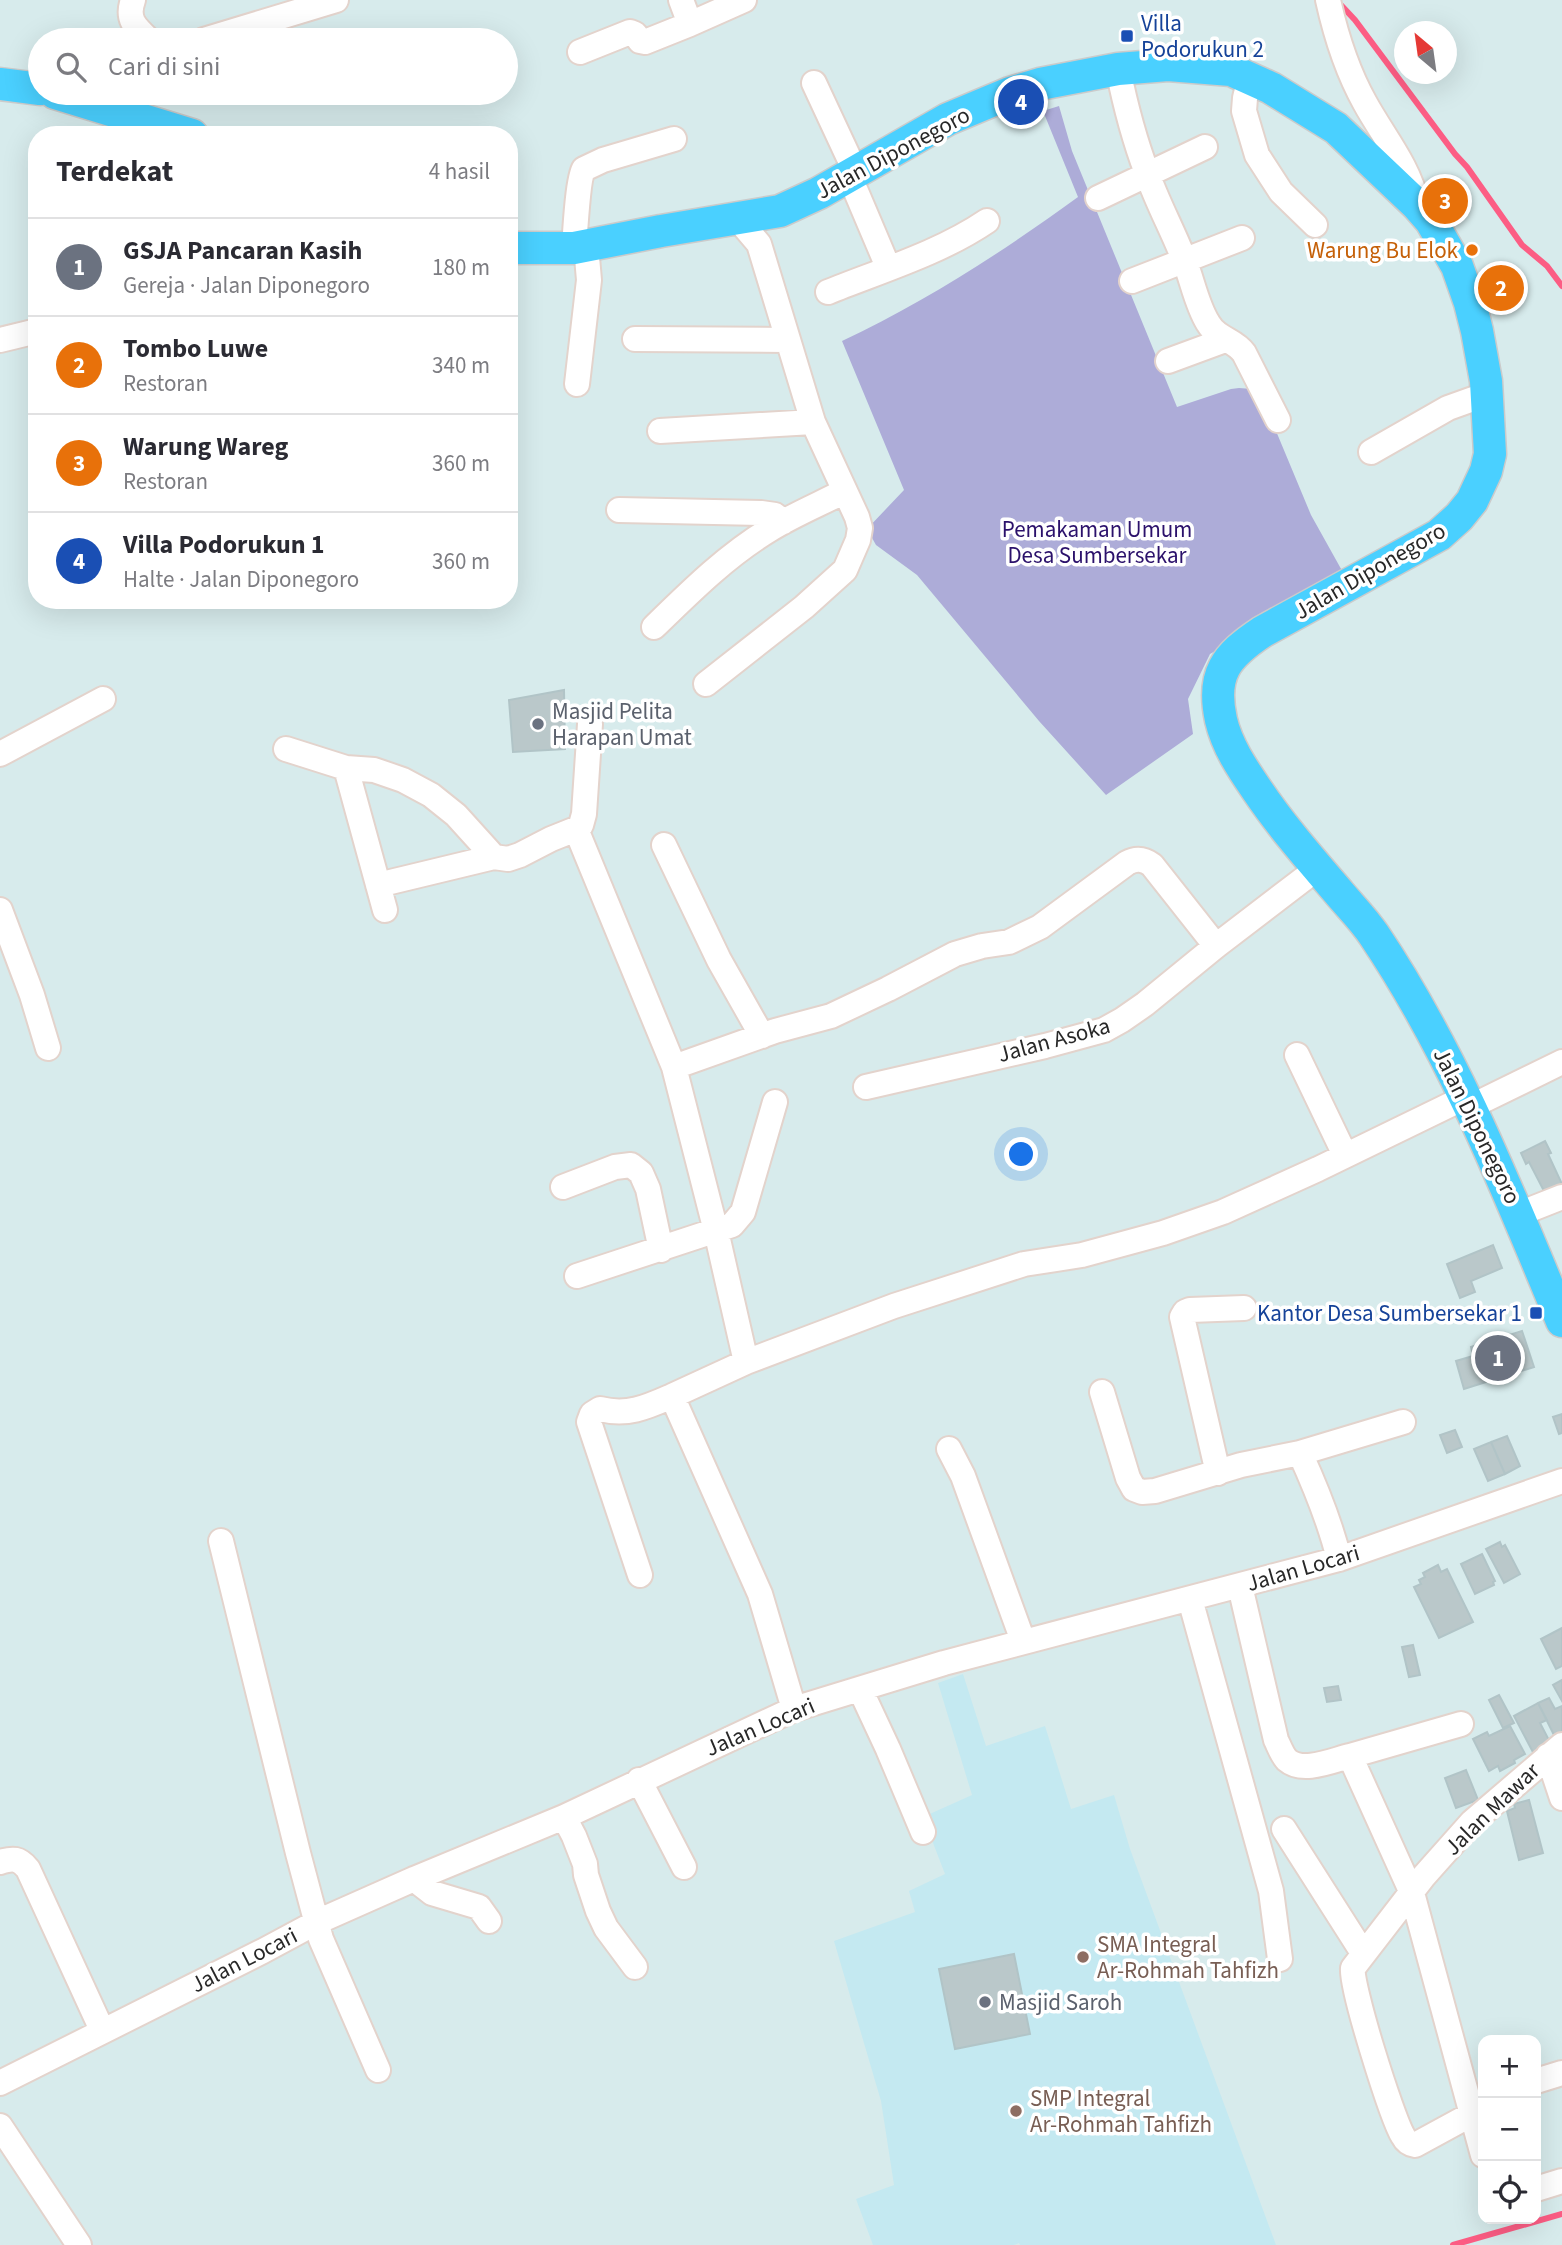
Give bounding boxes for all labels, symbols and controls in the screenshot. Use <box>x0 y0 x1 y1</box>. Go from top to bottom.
place label: Villa Podorukun 2 <box>1141 7 1264 66</box>
north arrow <box>1394 21 1457 84</box>
search box <box>28 28 518 105</box>
marker: Villa Podorukun 2 <box>1119 28 1135 44</box>
icon: search <box>52 48 90 86</box>
text: Cari di sini <box>108 48 221 85</box>
pin: 4 <box>998 76 1044 128</box>
street label: Jalan Diponegoro <box>810 99 976 207</box>
text: Terdekat <box>56 150 173 193</box>
text: 4 hasil <box>429 155 490 188</box>
pin: 3 <box>1422 175 1468 227</box>
text: GSJA Pancaran Kasih <box>123 232 362 269</box>
place label: Warung Bu Elok <box>1307 234 1459 267</box>
marker: Warung Bu Elok <box>1464 242 1480 258</box>
text: 1 <box>73 251 85 284</box>
text: 180 m <box>432 251 490 284</box>
pin: 2 <box>1478 262 1524 314</box>
text: Gereja · Jalan Diponegoro <box>123 269 370 302</box>
text: Tombo Luwe <box>123 330 268 367</box>
text: 2 <box>73 349 85 382</box>
text: 340 m <box>432 349 490 382</box>
text: Restoran <box>123 367 208 400</box>
text: Warung Wareg <box>123 428 288 465</box>
text: 3 <box>73 447 85 480</box>
text: 360 m <box>432 447 490 480</box>
text: Restoran <box>123 465 208 498</box>
park label: Pemakaman Umum Desa Sumbersekar <box>1002 513 1192 572</box>
street label: Jalan Diponegoro <box>1288 514 1452 628</box>
text: Villa Podorukun 1 <box>123 526 325 563</box>
text: 4 <box>73 545 85 578</box>
text: 360 m <box>432 545 490 578</box>
text: Halte · Jalan Diponegoro <box>123 563 359 596</box>
place label: Masjid Pelita Harapan Umat <box>552 695 692 754</box>
marker: Masjid Pelita Harapan Umat <box>530 716 546 732</box>
street label: Jalan Asoka <box>994 1009 1114 1071</box>
street label: Jalan Diponegoro <box>1425 1042 1529 1210</box>
your location <box>1004 1137 1038 1171</box>
place label: Kantor Desa Sumbersekar 1 <box>1257 1297 1522 1330</box>
marker: Kantor Desa Sumbersekar 1 <box>1528 1305 1544 1321</box>
pin: 1 <box>1475 1332 1521 1384</box>
street label: Jalan Locari <box>1243 1536 1363 1600</box>
street label: Jalan Locari <box>700 1689 820 1765</box>
street label: Jalan Mawar <box>1437 1754 1548 1863</box>
street label: Jalan Locari <box>185 1919 303 2001</box>
place label: SMA Integral Ar-Rohmah Tahfizh <box>1097 1928 1279 1987</box>
marker: SMA Integral Ar-Rohmah Tahfizh <box>1075 1949 1091 1965</box>
place label: Masjid Saroh <box>999 1986 1122 2019</box>
marker: Masjid Saroh <box>977 1994 993 2010</box>
map controls <box>1478 2035 1541 2224</box>
button: + <box>1478 2035 1541 2098</box>
place label: SMP Integral Ar-Rohmah Tahfizh <box>1030 2082 1212 2141</box>
button: − <box>1478 2098 1541 2161</box>
marker: SMP Integral Ar-Rohmah Tahfizh <box>1008 2103 1024 2119</box>
button: locate <box>1478 2161 1541 2224</box>

